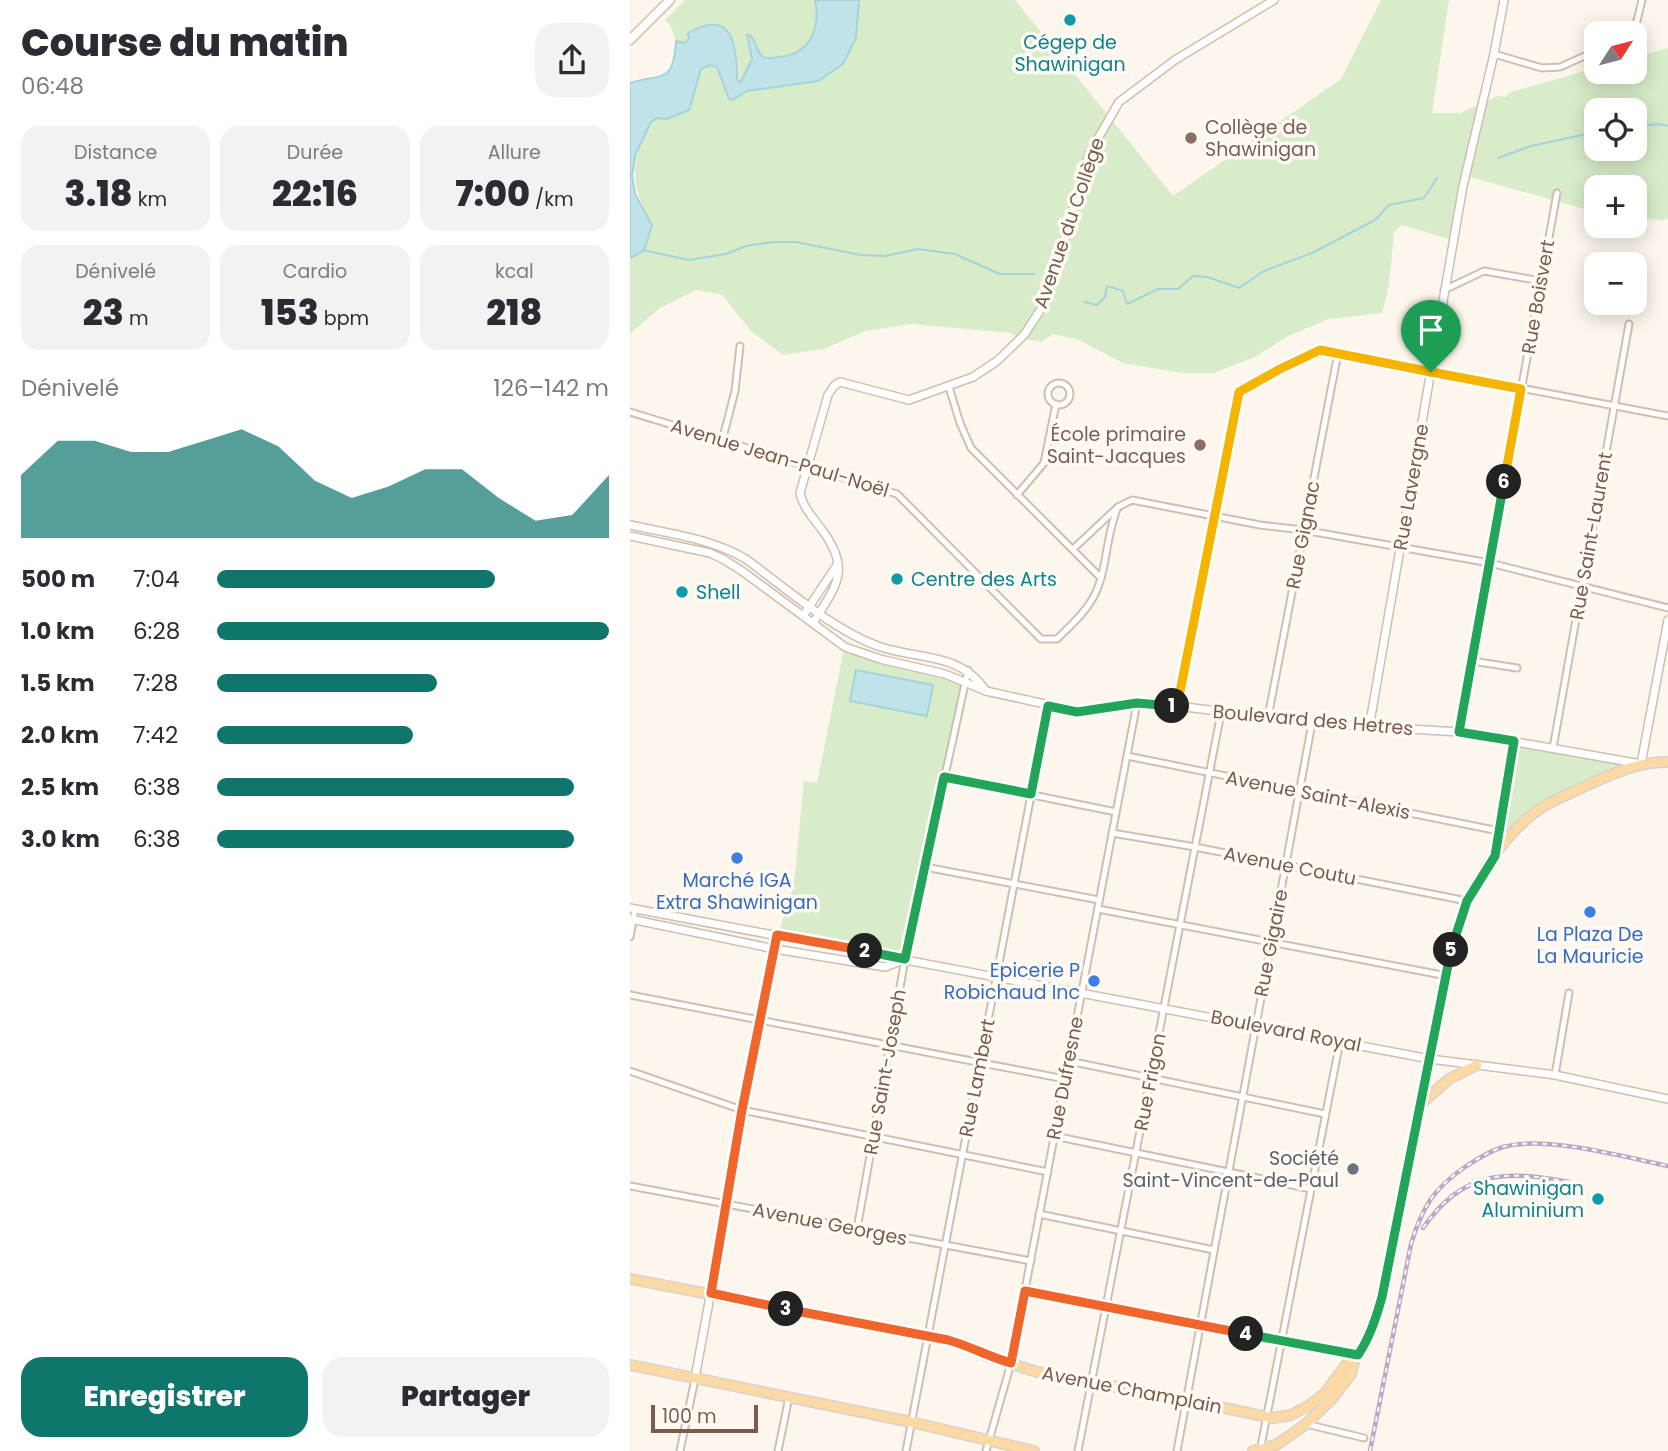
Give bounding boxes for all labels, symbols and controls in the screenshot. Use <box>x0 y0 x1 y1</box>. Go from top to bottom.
marker: Cégep de Shawinigan <box>1062 12 1078 28</box>
text: Course du matin <box>21 16 349 69</box>
north arrow <box>1584 21 1647 84</box>
map controls <box>1584 21 1647 315</box>
button: share <box>535 23 609 97</box>
place label: Cégep de Shawinigan <box>1014 29 1126 78</box>
text: 06:48 <box>21 70 84 102</box>
button: locate <box>1584 98 1647 161</box>
place label: Collège de Shawinigan <box>1205 114 1316 163</box>
marker: Collège de Shawinigan <box>1183 130 1199 146</box>
street label: Avenue du Collège <box>1027 134 1111 312</box>
text: Distance <box>74 139 157 166</box>
text: Durée <box>287 139 343 166</box>
text: Allure <box>488 139 541 166</box>
text: 3.18 <box>64 169 133 218</box>
text: 22:16 <box>272 169 358 218</box>
text: 7:00 <box>455 169 530 218</box>
button: + <box>1584 175 1647 238</box>
text: km <box>133 186 167 213</box>
text: /km <box>530 186 574 213</box>
street label: Rue Boisvert <box>1515 238 1561 356</box>
button: − <box>1584 252 1647 315</box>
text: Dénivelé <box>75 258 156 285</box>
text: Cardio <box>283 258 347 285</box>
text: kcal <box>495 258 534 285</box>
text: 23 <box>83 288 124 337</box>
text: 153 <box>261 288 319 337</box>
text: 218 <box>486 288 542 337</box>
pin <box>1401 300 1461 372</box>
text: m <box>124 305 149 332</box>
text: bpm <box>319 305 369 332</box>
icon: arrive <box>1412 311 1450 349</box>
text: Dénivelé <box>21 372 119 404</box>
text: 126–142 m <box>493 372 609 404</box>
street label: Avenue Jean-Paul-Noël <box>668 412 892 504</box>
place label: École primaire Saint-Jacques <box>1047 421 1186 470</box>
street label: Rue Lavergne <box>1387 422 1435 552</box>
marker: École primaire Saint-Jacques <box>1192 437 1208 453</box>
street label: Rue Saint-Laurent <box>1563 450 1619 622</box>
pin: 6 <box>1486 464 1522 500</box>
text: 6 <box>1497 468 1510 495</box>
street label: Rue Gignac <box>1279 479 1327 591</box>
text: 500 m <box>21 563 95 595</box>
text: 7:04 <box>133 563 179 595</box>
place label: Centre des Arts <box>911 566 1057 593</box>
marker: Centre des Arts <box>889 571 905 587</box>
place label: Shell <box>696 579 740 606</box>
marker: Shell <box>674 584 690 600</box>
text: 1.0 km <box>21 615 95 647</box>
text: 6:28 <box>133 615 180 647</box>
text: 1.5 km <box>21 667 95 699</box>
text: 7:28 <box>133 667 178 699</box>
pin: 1 <box>1154 688 1190 724</box>
text: 1 <box>1168 692 1175 719</box>
street label: Boulevard des Hetres <box>1212 698 1414 742</box>
text: 2.0 km <box>21 719 99 751</box>
text: 7:42 <box>133 719 178 751</box>
street label: Avenue Saint-Alexis <box>1223 764 1413 826</box>
text: 2.5 km <box>21 771 99 803</box>
text: 6:38 <box>133 771 181 803</box>
text: 3.0 km <box>21 823 100 855</box>
text: 6:38 <box>133 823 181 855</box>
street label: Avenue Coutu <box>1221 840 1359 892</box>
marker: Marché IGA Extra Shawinigan <box>729 850 745 866</box>
place label: Marché IGA Extra Shawinigan <box>656 867 818 916</box>
street label: Rue Gigaire <box>1247 887 1295 999</box>
marker: La Plaza De La Mauricie <box>1582 904 1598 920</box>
place label: La Plaza De La Mauricie <box>1536 921 1644 970</box>
pin: 5 <box>1434 932 1468 968</box>
pin: 2 <box>848 934 882 968</box>
text: 5 <box>1444 936 1457 963</box>
text: 2 <box>859 937 870 964</box>
place label: Epicerie P Robichaud Inc <box>944 957 1080 1006</box>
marker: Epicerie P Robichaud Inc <box>1086 973 1102 989</box>
street label: Rue Saint-Joseph <box>857 987 913 1157</box>
street label: Boulevard Royal <box>1208 1003 1364 1059</box>
street label: Rue Dufresne <box>1040 1014 1090 1142</box>
street label: Rue Lambert <box>952 1017 1002 1139</box>
street label: Rue Frigon <box>1127 1031 1173 1133</box>
place label: Société Saint-Vincent-de-Paul <box>1122 1145 1339 1194</box>
marker: Société Saint-Vincent-de-Paul <box>1345 1161 1361 1177</box>
place label: Shawinigan Aluminium <box>1473 1175 1584 1224</box>
marker: Shawinigan Aluminium <box>1590 1191 1606 1207</box>
street label: Avenue Georges <box>750 1196 910 1252</box>
pin: 3 <box>768 1292 804 1326</box>
text: 3 <box>780 1295 791 1322</box>
pin: 4 <box>1228 1316 1264 1352</box>
text: 4 <box>1239 1320 1252 1347</box>
button: Enregistrer <box>21 1357 308 1437</box>
button: Partager <box>322 1357 609 1437</box>
street label: Avenue Champlain <box>1040 1359 1224 1421</box>
scale bar <box>651 1402 758 1434</box>
text: 100 m <box>662 1403 717 1430</box>

